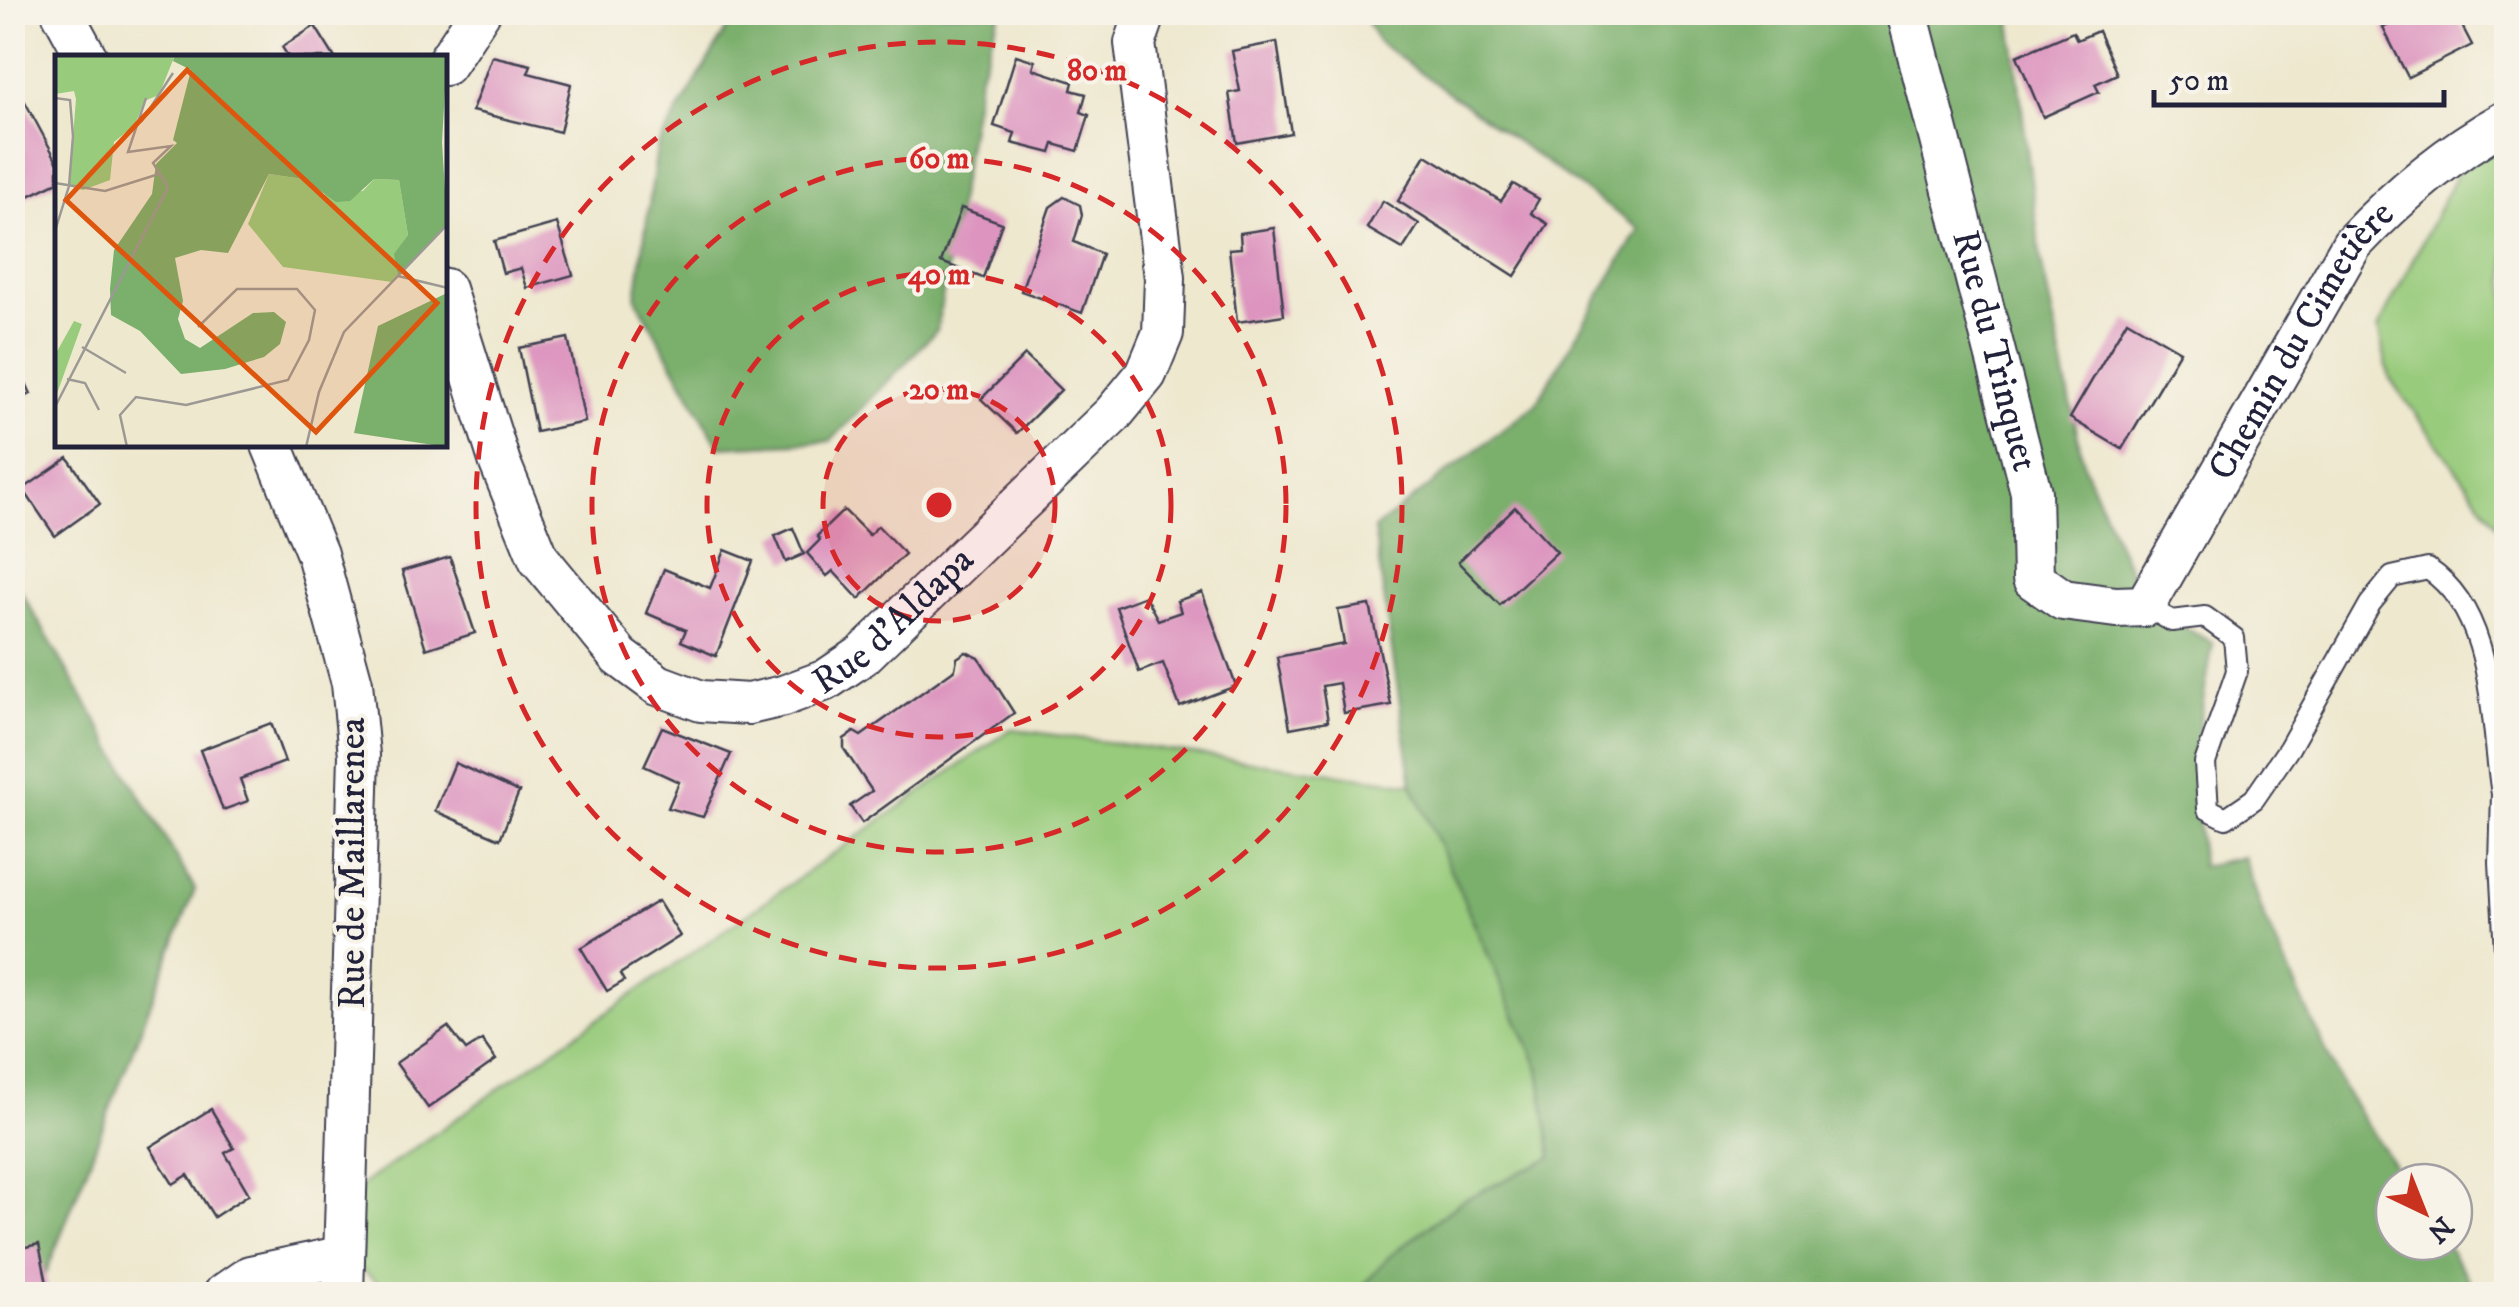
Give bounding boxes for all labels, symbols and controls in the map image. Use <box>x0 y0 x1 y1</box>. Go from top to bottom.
scale bar <box>2154 45 2444 107</box>
text: 80 m <box>1067 53 1128 90</box>
inset map <box>55 55 448 448</box>
text: 50 m <box>2169 63 2229 100</box>
text: 60 m <box>909 141 970 178</box>
street label: Chemin du Cimetière <box>2198 191 2404 489</box>
street label: Rue du Trinquet <box>1940 225 2049 476</box>
text: 40 m <box>908 257 971 294</box>
text: 20 m <box>909 372 969 409</box>
centre of rings <box>921 487 957 523</box>
street label: Rue d'Aldapa <box>804 537 984 706</box>
street label: Rue de Maillarenea <box>329 717 377 1009</box>
north arrow <box>2374 1162 2474 1262</box>
text: N <box>2420 1209 2460 1250</box>

